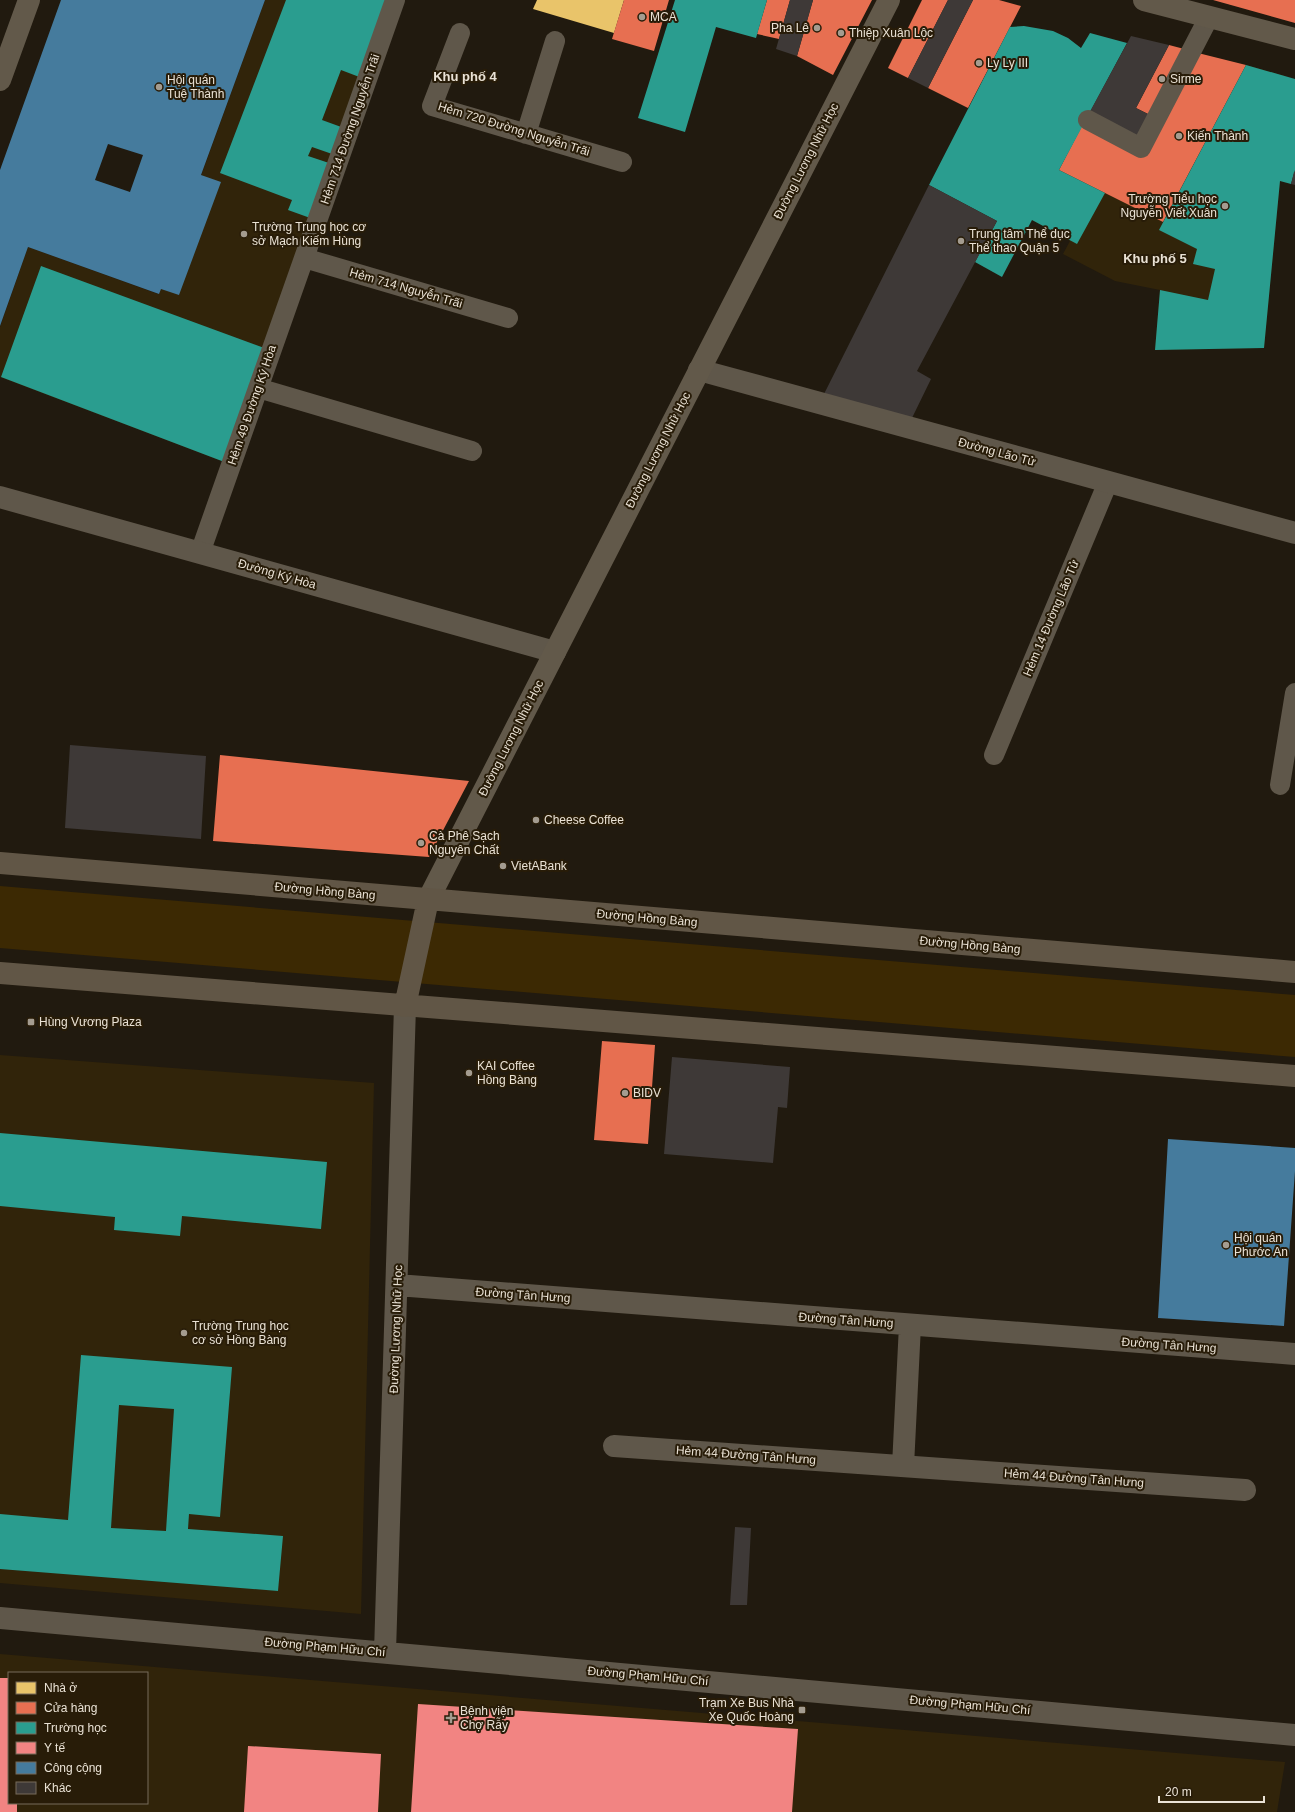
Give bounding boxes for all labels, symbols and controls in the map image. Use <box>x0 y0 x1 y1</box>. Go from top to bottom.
place label: MCA <box>650 10 677 24</box>
marker: MCA <box>637 12 647 22</box>
place label: Pha Lê <box>771 21 809 35</box>
marker: Pha Lê <box>812 23 822 33</box>
place label: Thiệp Xuân Lộc <box>849 26 933 40</box>
marker: Thiệp Xuân Lộc <box>836 28 846 38</box>
street label: Hẻm 714 Đường Nguyễn Trãi <box>317 52 382 206</box>
place label: Ly Ly III <box>987 56 1028 70</box>
marker: Ly Ly III <box>974 58 984 68</box>
district label: Khu phố 4 <box>433 69 498 84</box>
place label: Sirme <box>1170 72 1202 86</box>
place label: Hội quán Tuệ Thành <box>167 73 224 101</box>
marker: Sirme <box>1157 74 1167 84</box>
marker: Hội quán Tuệ Thành <box>154 82 164 92</box>
street label: Hẻm 720 Đường Nguyễn Trãi <box>436 98 592 159</box>
street label: Đường Lương Nhữ Học <box>771 101 841 221</box>
place label: Kiến Thành <box>1187 129 1248 143</box>
marker: Kiến Thành <box>1174 131 1184 141</box>
place label: Trường Tiểu học Nguyễn Viết Xuân <box>1120 192 1217 220</box>
marker: Trường Tiểu học Nguyễn Viết Xuân <box>1220 201 1230 211</box>
place label: Trường Trung học cơ sở Mạch Kiếm Hùng <box>252 220 366 248</box>
place label: Trung tâm Thể dục Thể thao Quận 5 <box>969 227 1070 255</box>
marker: Trường Trung học cơ sở Mạch Kiếm Hùng <box>239 229 249 239</box>
marker: Trung tâm Thể dục Thể thao Quận 5 <box>956 236 966 246</box>
district label: Khu phố 5 <box>1123 251 1187 266</box>
street label: Hẻm 714 Nguyễn Trãi <box>348 264 464 311</box>
street label: Hẻm 49 Đường Ký Hòa <box>225 343 279 467</box>
street label: Đường Lương Nhữ Học <box>623 390 693 510</box>
street label: Đường Lão Tử <box>957 435 1037 469</box>
street label: Đường Ký Hòa <box>236 556 318 592</box>
street label: Hẻm 14 Đường Lão Tử <box>1020 558 1082 678</box>
street label: Đường Lương Nhữ Học <box>476 678 546 798</box>
place label: Cheese Coffee <box>544 813 624 827</box>
marker: Cheese Coffee <box>531 815 541 825</box>
place label: Cà Phê Sạch Nguyên Chất <box>429 829 500 857</box>
marker: Cà Phê Sạch Nguyên Chất <box>416 838 426 848</box>
place label: VietABank <box>511 859 568 873</box>
marker: VietABank <box>498 861 508 871</box>
street label: Đường Hồng Bàng <box>274 880 376 902</box>
street label: Đường Hồng Bàng <box>596 907 698 929</box>
street label: Đường Hồng Bàng <box>919 934 1021 956</box>
place label: Hùng Vương Plaza <box>39 1015 142 1029</box>
marker: Hùng Vương Plaza <box>26 1017 36 1027</box>
place label: KAI Coffee Hồng Bàng <box>477 1059 537 1087</box>
marker: KAI Coffee Hồng Bàng <box>464 1068 474 1078</box>
place label: BIDV <box>633 1086 661 1100</box>
marker: BIDV <box>620 1088 630 1098</box>
place label: Hội quán Phước An <box>1234 1231 1288 1259</box>
marker: Hội quán Phước An <box>1221 1240 1231 1250</box>
street label: Đường Lương Nhữ Học <box>387 1265 405 1393</box>
street label: Đường Tân Hưng <box>475 1285 571 1305</box>
street label: Đường Tân Hưng <box>798 1310 894 1330</box>
place label: Trường Trung học cơ sở Hồng Bàng <box>192 1319 289 1347</box>
marker: Trường Trung học cơ sở Hồng Bàng <box>179 1328 189 1338</box>
street label: Đường Tân Hưng <box>1121 1335 1217 1355</box>
street label: Hẻm 44 Đường Tân Hưng <box>675 1443 817 1467</box>
street label: Hẻm 44 Đường Tân Hưng <box>1003 1466 1145 1490</box>
street label: Đường Phạm Hữu Chí <box>264 1635 387 1659</box>
street label: Đường Phạm Hữu Chí <box>587 1664 710 1688</box>
legend <box>8 1672 148 1804</box>
text: Nhà ở <box>44 1681 77 1695</box>
street label: Đường Phạm Hữu Chí <box>909 1693 1032 1717</box>
place label: Trạm Xe Bus Nhà Xe Quốc Hoàng <box>699 1696 794 1724</box>
text: Cửa hàng <box>44 1701 97 1715</box>
place label: Bệnh viện Chợ Rẫy <box>460 1704 513 1732</box>
marker: Trạm Xe Bus Nhà Xe Quốc Hoàng <box>797 1705 807 1715</box>
marker: Bệnh viện Chợ Rẫy <box>445 1712 457 1724</box>
text: Trường học <box>44 1721 107 1735</box>
text: Y tế <box>44 1741 65 1755</box>
text: Công cộng <box>44 1761 102 1775</box>
scale bar <box>1159 1778 1264 1804</box>
text: Khác <box>44 1781 71 1795</box>
text: 20 m <box>1165 1785 1192 1799</box>

